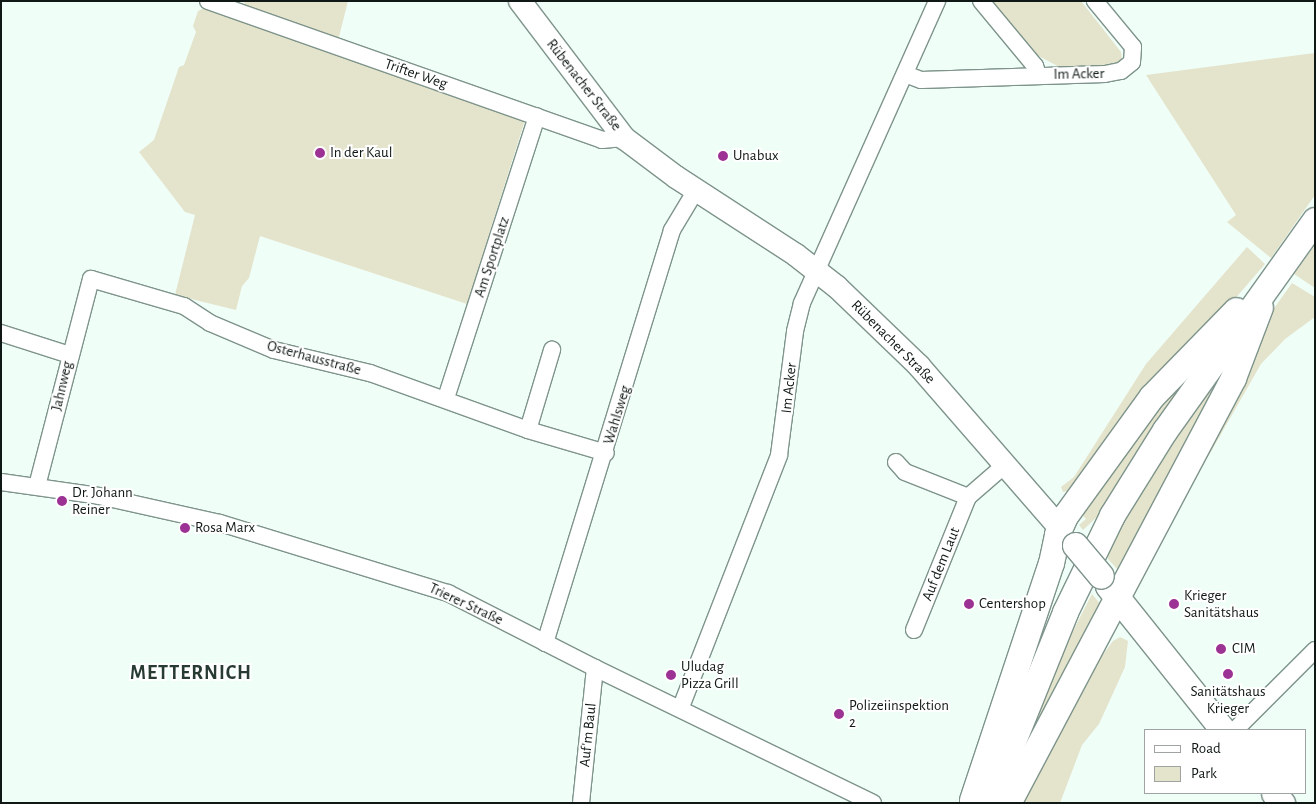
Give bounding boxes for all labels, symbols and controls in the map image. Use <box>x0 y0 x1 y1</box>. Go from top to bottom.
street label: Rübenacher Straße <box>543 36 625 134</box>
street label: Trifter Weg <box>382 55 450 93</box>
street label: Im Acker <box>1053 65 1105 83</box>
place label: In der Kaul <box>330 144 392 162</box>
marker: In der Kaul <box>314 147 326 159</box>
place label: Unabux <box>733 147 779 165</box>
marker: Unabux <box>717 150 729 162</box>
street label: Am Sportplatz <box>470 214 514 300</box>
street label: Rübenacher Straße <box>847 296 939 388</box>
street label: Osterhausstraße <box>265 337 363 379</box>
street label: Jahnweg <box>48 359 76 413</box>
street label: Im Acker <box>777 362 801 414</box>
street label: Wahlsweg <box>600 383 634 447</box>
place label: Dr. Johann Reiner <box>72 483 133 518</box>
marker: Dr. Johann Reiner <box>56 495 68 507</box>
place label: Rosa Marx <box>195 519 255 537</box>
marker: Rosa Marx <box>179 522 191 534</box>
street label: Auf dem Laut <box>918 525 964 603</box>
street label: Trierer Straße <box>426 579 506 629</box>
place label: Krieger Sanitätshaus <box>1184 586 1259 621</box>
place label: Centershop <box>979 595 1046 613</box>
marker: Centershop <box>963 598 975 610</box>
marker: Krieger Sanitätshaus <box>1168 598 1180 610</box>
place label: CIM <box>1232 640 1256 658</box>
marker: CIM <box>1214 642 1228 656</box>
place label: Uludag Pizza Grill <box>681 657 739 692</box>
district label: METTERNICH <box>129 661 253 685</box>
marker: Sanitätshaus Krieger <box>1222 668 1234 680</box>
marker: Uludag Pizza Grill <box>665 669 677 681</box>
place label: Sanitätshaus Krieger <box>1191 682 1265 717</box>
place label: Polizeiinspektion 2 <box>849 696 949 731</box>
street label: Auf'm Baul <box>576 702 600 768</box>
marker: Polizeiinspektion 2 <box>833 708 845 720</box>
legend <box>1144 729 1306 794</box>
text: Road <box>1191 741 1221 756</box>
text: Park <box>1191 766 1217 781</box>

